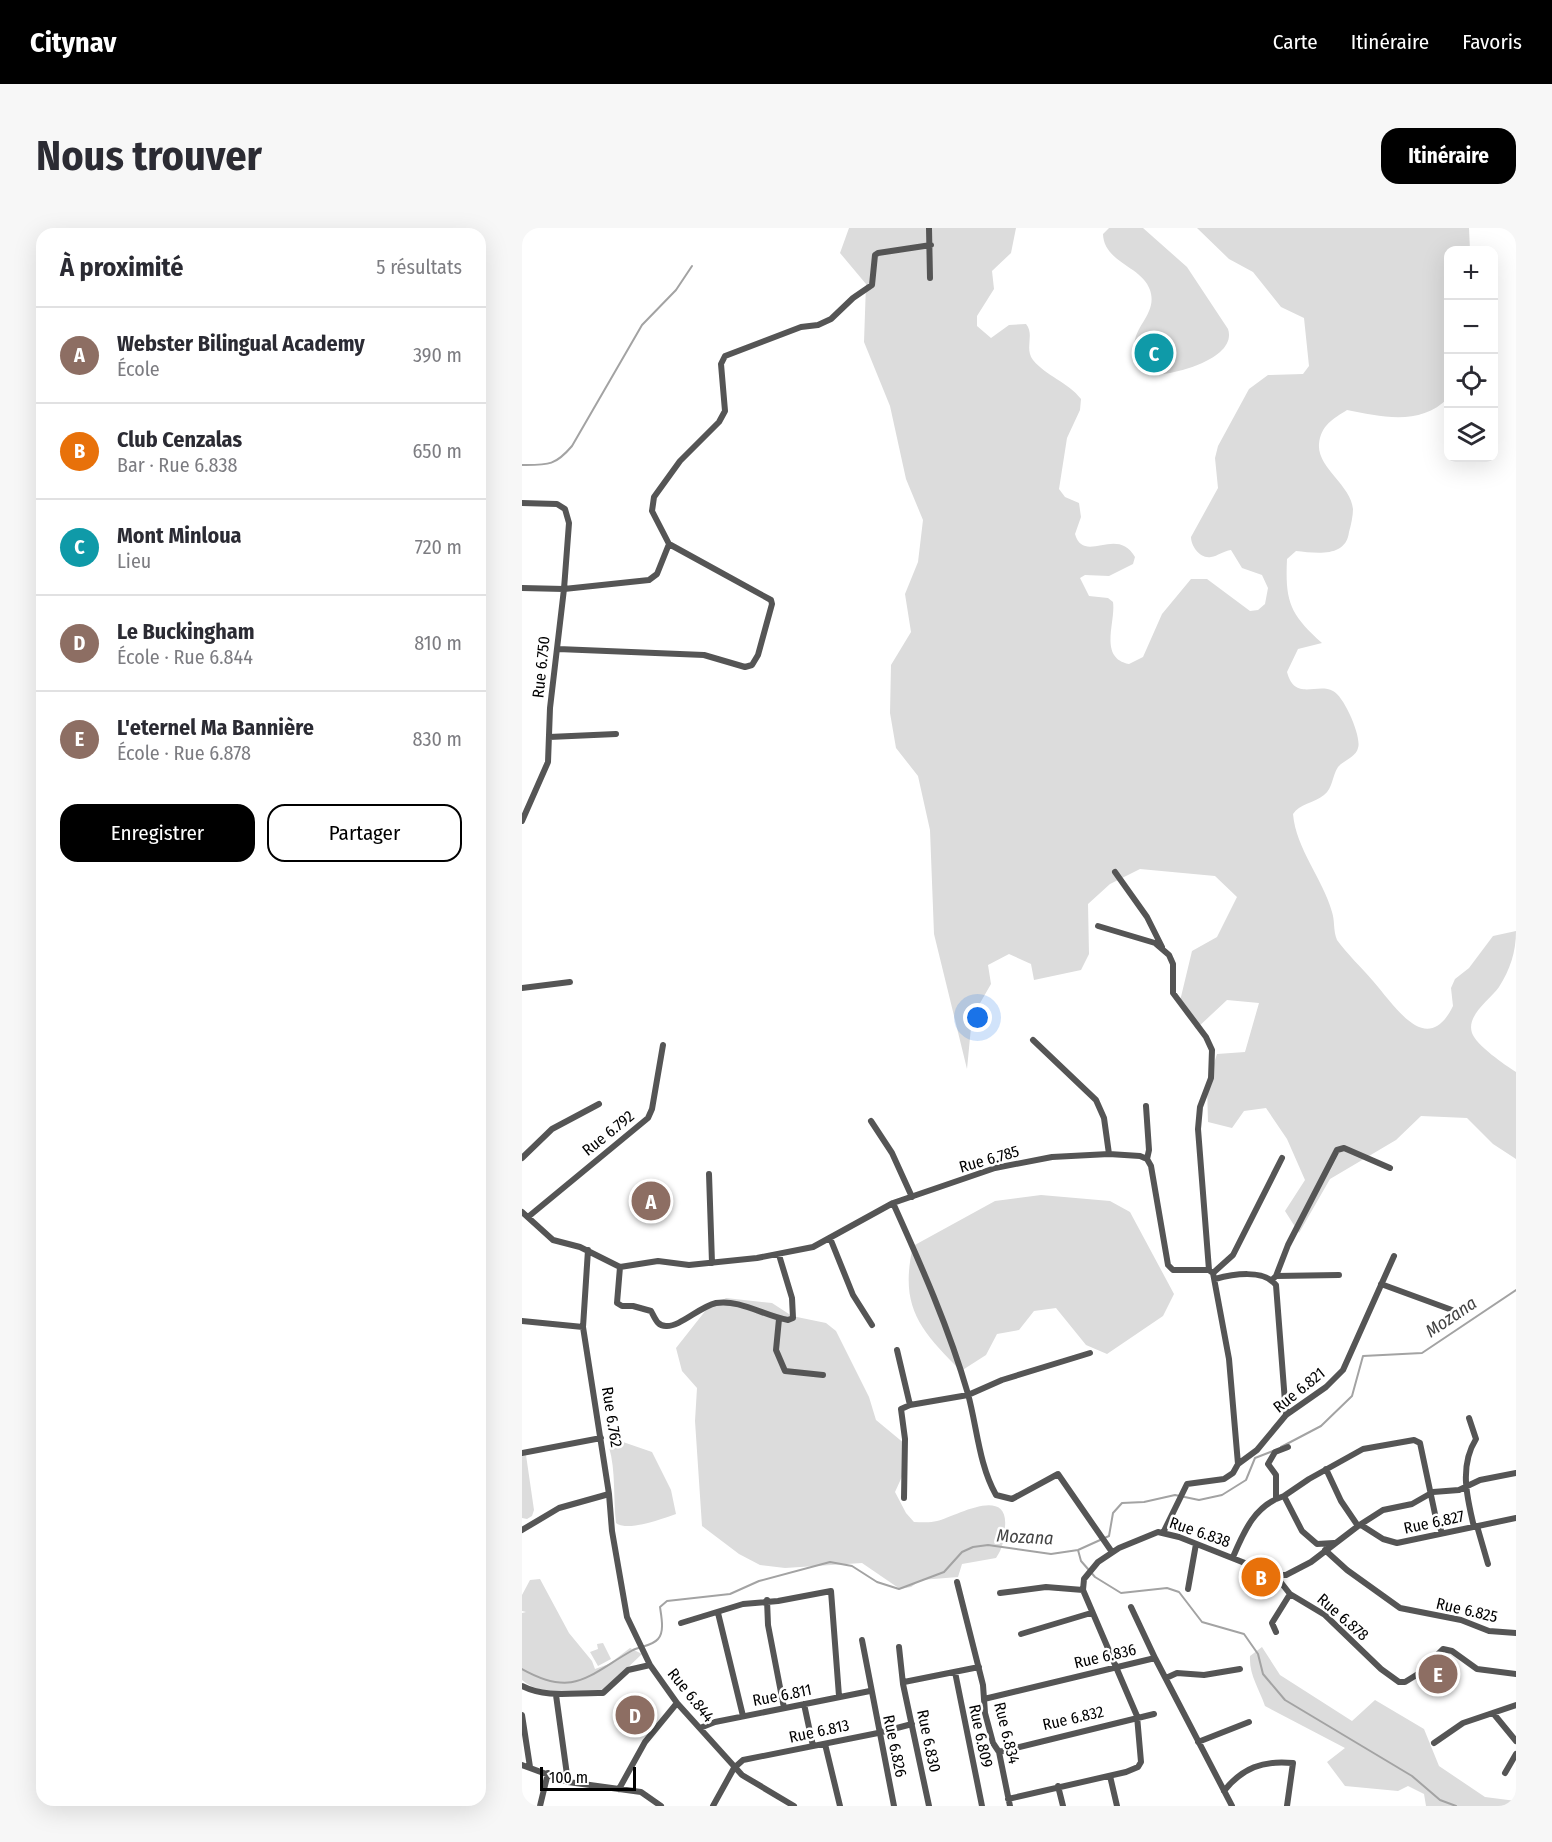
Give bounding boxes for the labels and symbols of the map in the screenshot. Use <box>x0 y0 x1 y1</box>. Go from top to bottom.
pin: C <box>1134 330 1174 376</box>
street label: Rue 6.750 <box>528 635 554 699</box>
your location <box>963 1003 992 1032</box>
street label: Rue 6.792 <box>578 1106 638 1160</box>
street label: Rue 6.785 <box>957 1141 1021 1177</box>
pin: A <box>632 1178 670 1224</box>
water label: Mozana <box>1421 1292 1481 1342</box>
street label: Rue 6.821 <box>1269 1363 1329 1417</box>
street label: Rue 6.762 <box>598 1385 626 1449</box>
street label: Rue 6.827 <box>1402 1506 1467 1538</box>
street label: Rue 6.838 <box>1167 1513 1233 1551</box>
water label: Mozana <box>996 1525 1054 1549</box>
pin: B <box>1242 1554 1280 1600</box>
street label: Rue 6.878 <box>1313 1589 1373 1645</box>
street label: Rue 6.825 <box>1434 1594 1500 1626</box>
street label: Rue 6.836 <box>1072 1640 1138 1672</box>
pin: E <box>1418 1652 1458 1696</box>
street label: Rue 6.844 <box>664 1664 719 1726</box>
street label: Rue 6.811 <box>751 1680 813 1710</box>
pin: D <box>616 1692 654 1738</box>
street label: Rue 6.834 <box>990 1700 1024 1766</box>
street label: Rue 6.832 <box>1041 1702 1105 1734</box>
street label: Rue 6.809 <box>965 1703 997 1770</box>
street label: Rue 6.830 <box>913 1708 945 1774</box>
street label: Rue 6.826 <box>879 1713 911 1779</box>
street label: Rue 6.813 <box>787 1715 851 1747</box>
scale bar <box>540 1764 636 1792</box>

